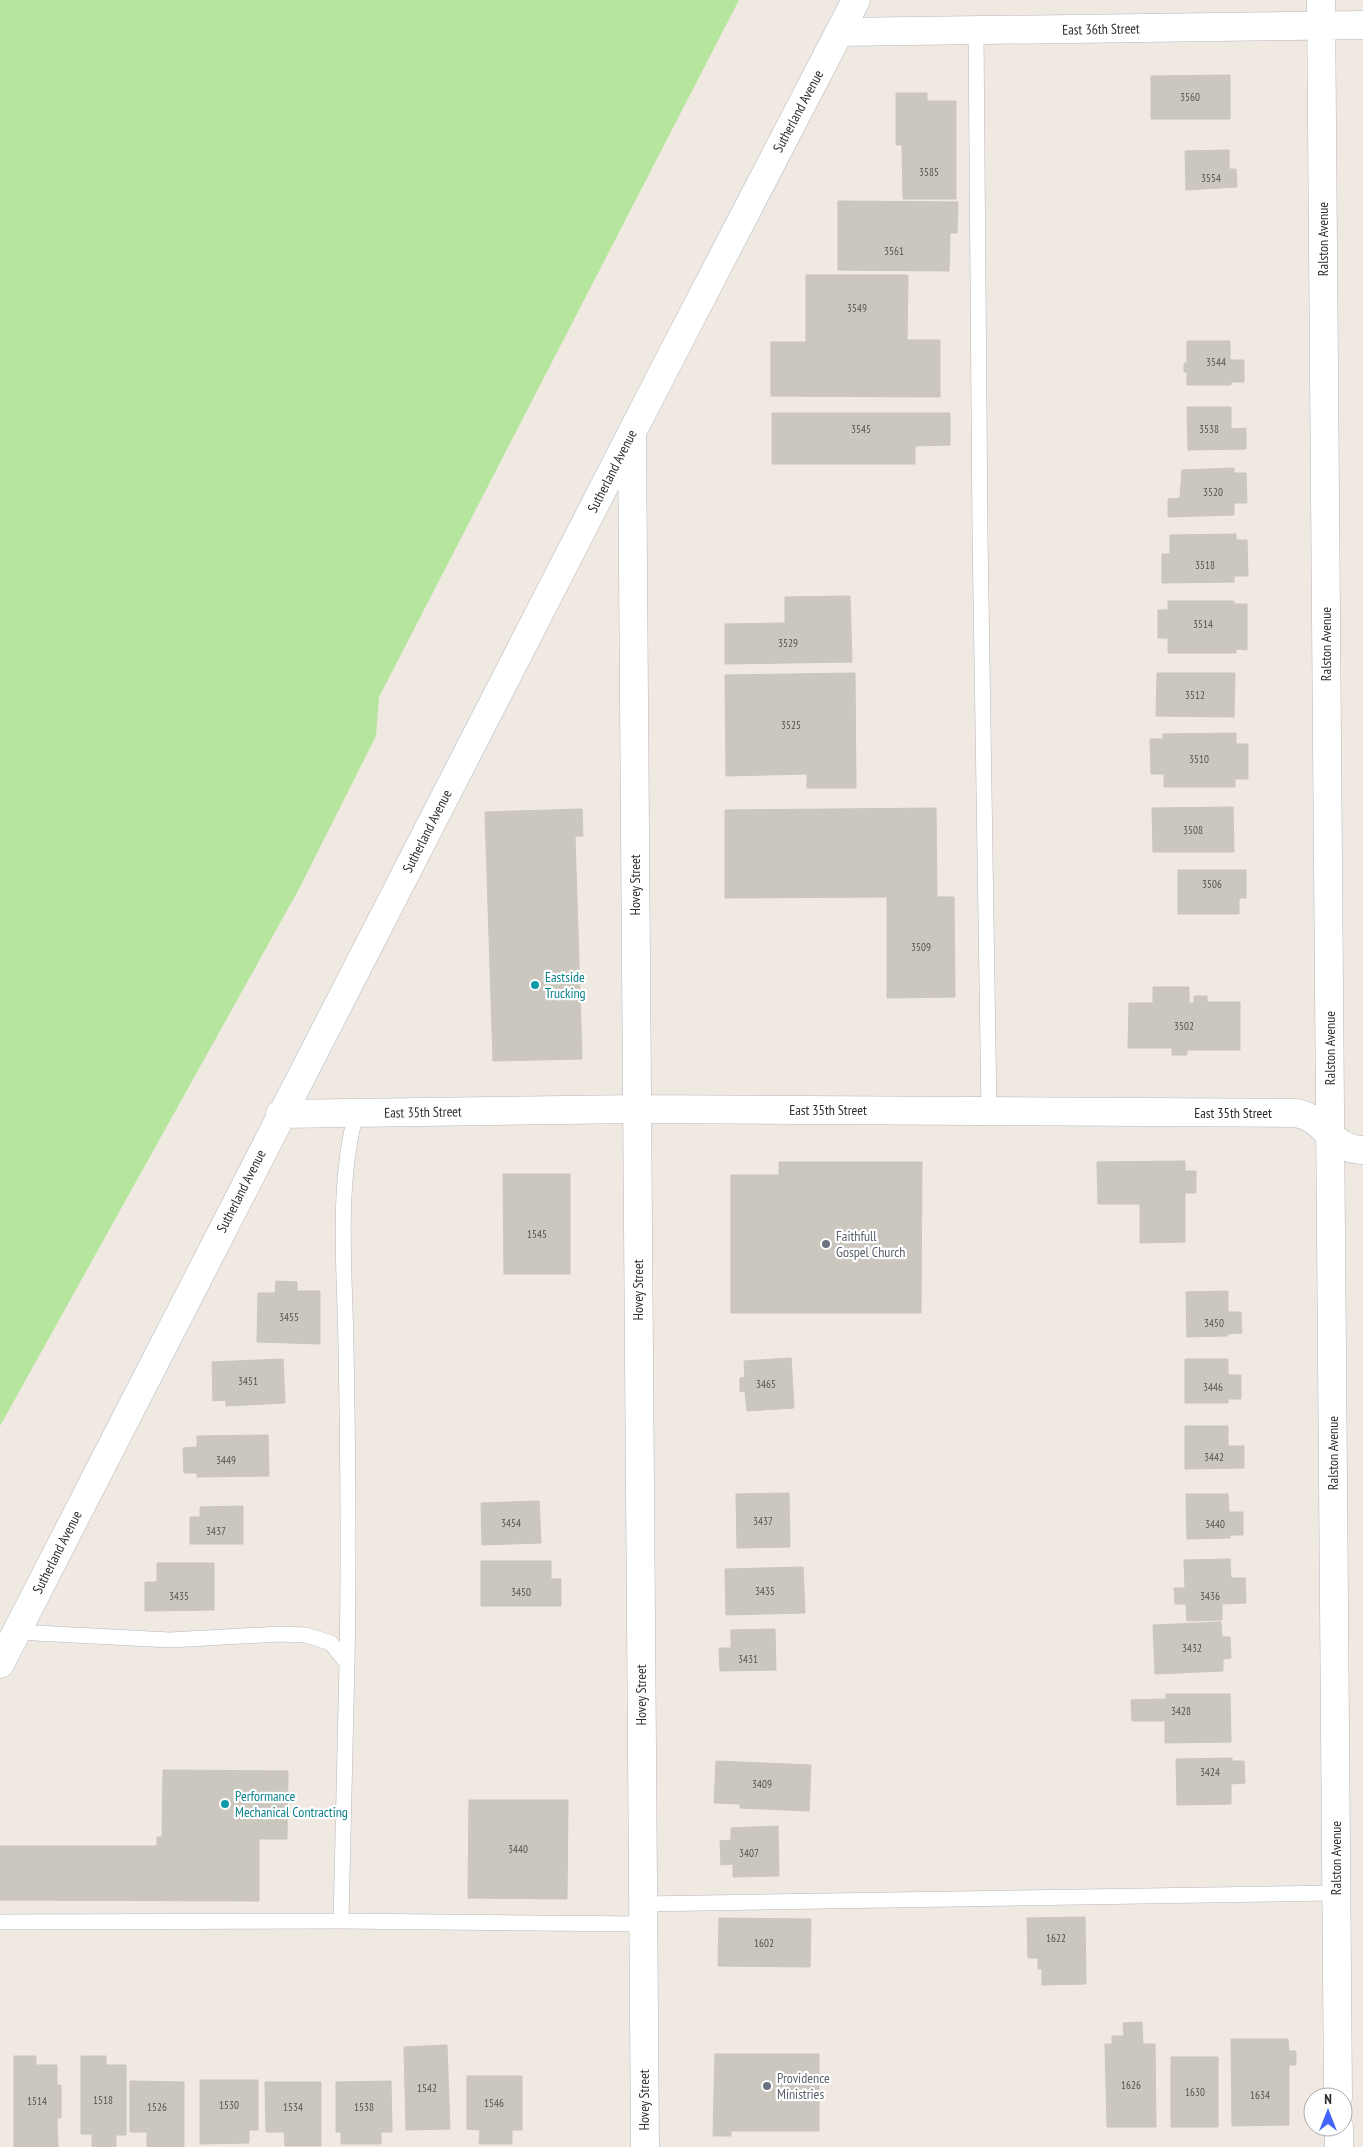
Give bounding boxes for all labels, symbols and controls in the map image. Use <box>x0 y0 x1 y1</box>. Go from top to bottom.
street label: East 36th Street <box>1062 19 1140 39</box>
street label: Sutherland Avenue <box>769 67 827 155</box>
house number: 3560 <box>1180 90 1200 104</box>
house number: 3585 <box>919 165 939 179</box>
house number: 3554 <box>1201 171 1221 185</box>
street label: Ralston Avenue <box>1314 202 1332 276</box>
house number: 3561 <box>884 244 904 258</box>
house number: 3549 <box>847 301 867 315</box>
house number: 3544 <box>1206 355 1226 369</box>
house number: 3545 <box>851 422 871 436</box>
house number: 3538 <box>1199 422 1219 436</box>
street label: Sutherland Avenue <box>583 426 641 516</box>
house number: 3520 <box>1203 485 1223 499</box>
house number: 3518 <box>1195 558 1215 572</box>
street label: Ralston Avenue <box>1317 607 1335 681</box>
house number: 3514 <box>1193 617 1213 631</box>
house number: 3529 <box>778 636 798 650</box>
house number: 3512 <box>1185 688 1205 702</box>
house number: 3525 <box>781 718 801 732</box>
house number: 3510 <box>1189 752 1209 766</box>
street label: Sutherland Avenue <box>398 786 456 876</box>
house number: 3508 <box>1183 823 1203 837</box>
street label: Hovey Street <box>626 854 644 916</box>
house number: 3506 <box>1202 877 1222 891</box>
house number: 3509 <box>911 940 931 954</box>
place label: Eastside Trucking <box>545 968 586 1002</box>
marker: Eastside Trucking <box>529 979 541 991</box>
street label: Ralston Avenue <box>1321 1011 1339 1085</box>
house number: 3502 <box>1174 1019 1194 1033</box>
street label: East 35th Street <box>789 1101 867 1119</box>
street label: East 35th Street <box>384 1102 462 1122</box>
street label: East 35th Street <box>1194 1104 1272 1122</box>
street label: Sutherland Avenue <box>212 1146 270 1236</box>
house number: 1545 <box>527 1227 547 1241</box>
place label: Faithfull Gospel Church <box>836 1227 905 1261</box>
marker: Faithfull Gospel Church <box>820 1238 832 1250</box>
street label: Hovey Street <box>629 1259 647 1321</box>
house number: 3455 <box>279 1310 299 1324</box>
house number: 3450 <box>1204 1316 1224 1330</box>
house number: 3451 <box>238 1374 258 1388</box>
house number: 3465 <box>756 1377 776 1391</box>
house number: 3446 <box>1203 1380 1223 1394</box>
street label: Ralston Avenue <box>1324 1416 1342 1490</box>
house number: 3442 <box>1204 1450 1224 1464</box>
house number: 3449 <box>216 1453 236 1467</box>
street label: Sutherland Avenue <box>28 1507 86 1597</box>
house number: 3437 <box>753 1514 773 1528</box>
house number: 3454 <box>501 1516 521 1530</box>
house number: 3440 <box>1205 1517 1225 1531</box>
house number: 3437 <box>206 1524 226 1538</box>
house number: 3435 <box>755 1584 775 1598</box>
house number: 3450 <box>511 1585 531 1599</box>
house number: 3435 <box>169 1589 189 1603</box>
house number: 3436 <box>1200 1589 1220 1603</box>
house number: 3432 <box>1182 1641 1202 1655</box>
house number: 3431 <box>738 1652 758 1666</box>
street label: Hovey Street <box>632 1664 650 1726</box>
house number: 3428 <box>1171 1704 1191 1718</box>
house number: 3424 <box>1200 1765 1220 1779</box>
house number: 3409 <box>752 1777 772 1791</box>
place label: Performance Mechanical Contracting <box>235 1787 348 1821</box>
marker: Performance Mechanical Contracting <box>219 1798 231 1810</box>
street label: Ralston Avenue <box>1327 1821 1345 1895</box>
house number: 3440 <box>508 1842 528 1856</box>
house number: 3407 <box>739 1846 759 1860</box>
house number: 1622 <box>1046 1931 1066 1945</box>
house number: 1602 <box>754 1936 774 1950</box>
street label: Hovey Street <box>635 2069 653 2131</box>
place label: Providence Ministries <box>777 2069 830 2103</box>
house number: 1626 <box>1121 2078 1141 2092</box>
marker: Providence Ministries <box>761 2080 773 2092</box>
house number: 1542 <box>417 2081 437 2095</box>
house number: 1630 <box>1185 2085 1205 2099</box>
north arrow <box>1303 2087 1353 2137</box>
house number: 1634 <box>1250 2088 1270 2102</box>
text: N <box>1324 2090 1332 2108</box>
house number: 1518 <box>93 2093 113 2107</box>
house number: 1514 <box>27 2094 47 2108</box>
house number: 1546 <box>484 2096 504 2110</box>
house number: 1530 <box>219 2098 239 2112</box>
house number: 1526 <box>147 2100 167 2114</box>
house number: 1534 <box>283 2100 303 2114</box>
house number: 1538 <box>354 2100 374 2114</box>

